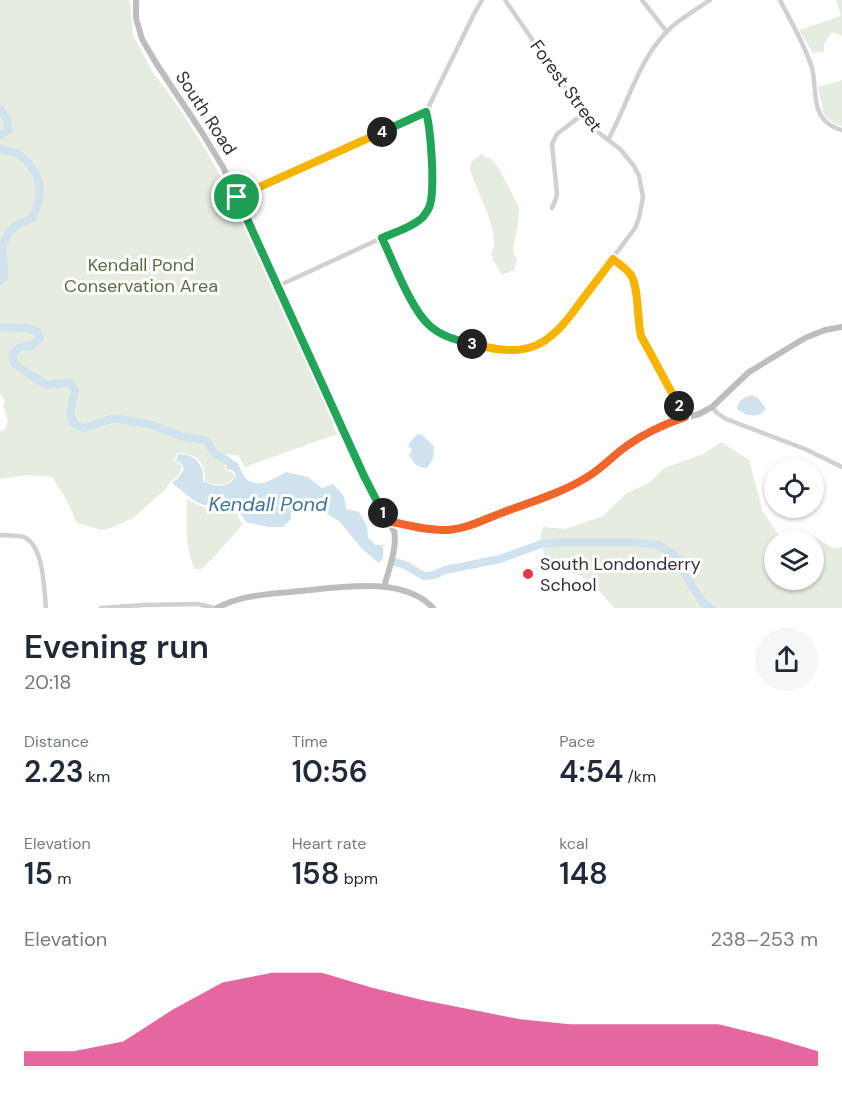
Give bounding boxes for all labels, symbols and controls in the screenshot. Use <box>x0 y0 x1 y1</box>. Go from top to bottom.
street label: Forest Street <box>525 35 607 137</box>
street label: South Road <box>170 66 242 160</box>
pin: 4 <box>367 117 397 147</box>
text: 4 <box>377 121 387 142</box>
pin <box>211 171 262 222</box>
icon: arrive <box>220 180 253 213</box>
park label: Kendall Pond Conservation Area <box>64 253 218 298</box>
pin: 3 <box>457 329 487 359</box>
text: 3 <box>467 333 477 354</box>
pin: 2 <box>664 391 694 421</box>
text: 2 <box>674 395 684 416</box>
map controls <box>764 458 824 590</box>
button: locate <box>764 458 824 518</box>
water label: Kendall Pond <box>208 491 328 517</box>
pin: 1 <box>368 498 398 528</box>
text: 1 <box>380 502 386 523</box>
button: layers <box>764 530 824 590</box>
place label: South Londonderry School <box>540 552 701 597</box>
marker: South Londonderry School <box>521 567 535 581</box>
text: Evening run <box>24 625 209 668</box>
button: share <box>755 628 818 691</box>
text: 20:18 <box>24 669 71 695</box>
text: Distance <box>24 731 89 752</box>
text: Time <box>292 731 328 752</box>
text: Pace <box>559 731 595 752</box>
text: 2.23 <box>24 752 84 791</box>
text: 10:56 <box>292 752 368 791</box>
text: 4:54 <box>559 752 623 791</box>
text: km <box>84 766 110 787</box>
text: /km <box>623 766 656 787</box>
text: Elevation <box>24 833 91 854</box>
text: Heart rate <box>292 833 366 854</box>
text: kcal <box>559 833 588 854</box>
text: 15 <box>24 854 53 893</box>
text: 158 <box>292 854 339 893</box>
text: 148 <box>559 854 608 893</box>
text: m <box>53 868 72 889</box>
text: bpm <box>339 868 378 889</box>
text: Elevation <box>24 926 107 952</box>
text: 238–253 m <box>710 926 818 952</box>

